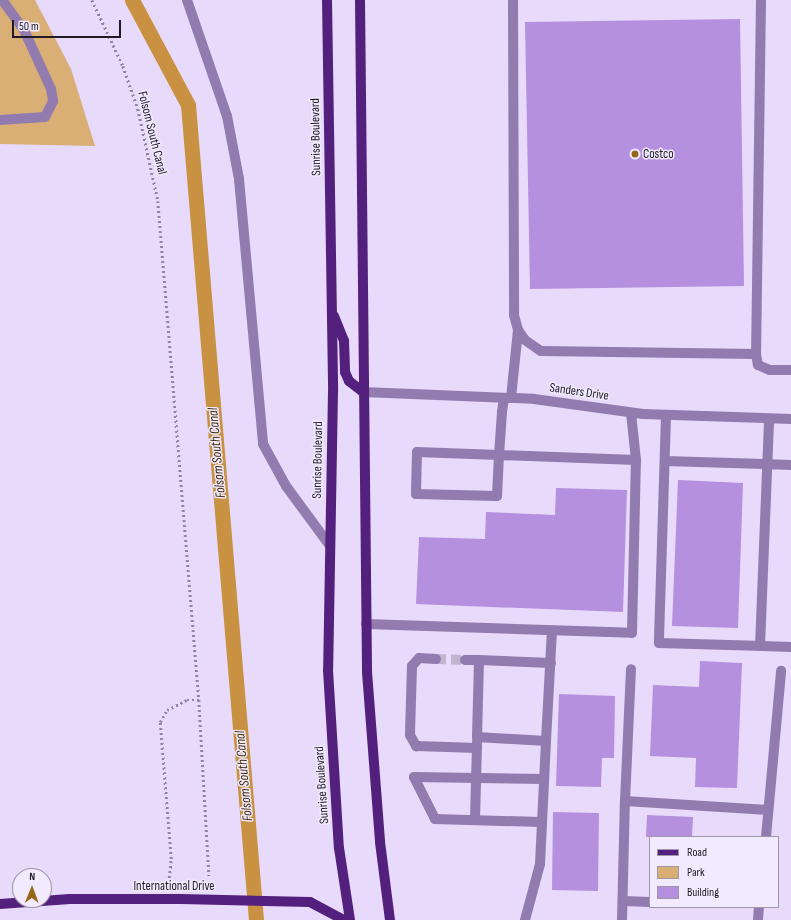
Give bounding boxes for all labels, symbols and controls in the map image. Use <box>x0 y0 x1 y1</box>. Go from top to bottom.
scale bar <box>14 12 123 38</box>
text: 50 m <box>19 19 39 34</box>
street label: Folsom South Canal <box>134 90 170 176</box>
street label: Sunrise Boulevard <box>308 98 324 176</box>
place label: Costco <box>643 146 674 162</box>
marker: Costco <box>630 149 640 159</box>
street label: Sanders Drive <box>548 380 610 404</box>
water label: Folsom South Canal <box>205 407 229 499</box>
street label: Sunrise Boulevard <box>310 421 326 499</box>
water label: Folsom South Canal <box>232 730 256 822</box>
street label: Sunrise Boulevard <box>312 746 332 824</box>
legend <box>649 836 779 908</box>
text: Road <box>687 845 707 860</box>
text: Park <box>687 865 705 880</box>
north arrow <box>12 868 52 908</box>
text: N <box>29 870 35 883</box>
street label: International Drive <box>133 878 215 894</box>
text: Building <box>687 885 719 900</box>

